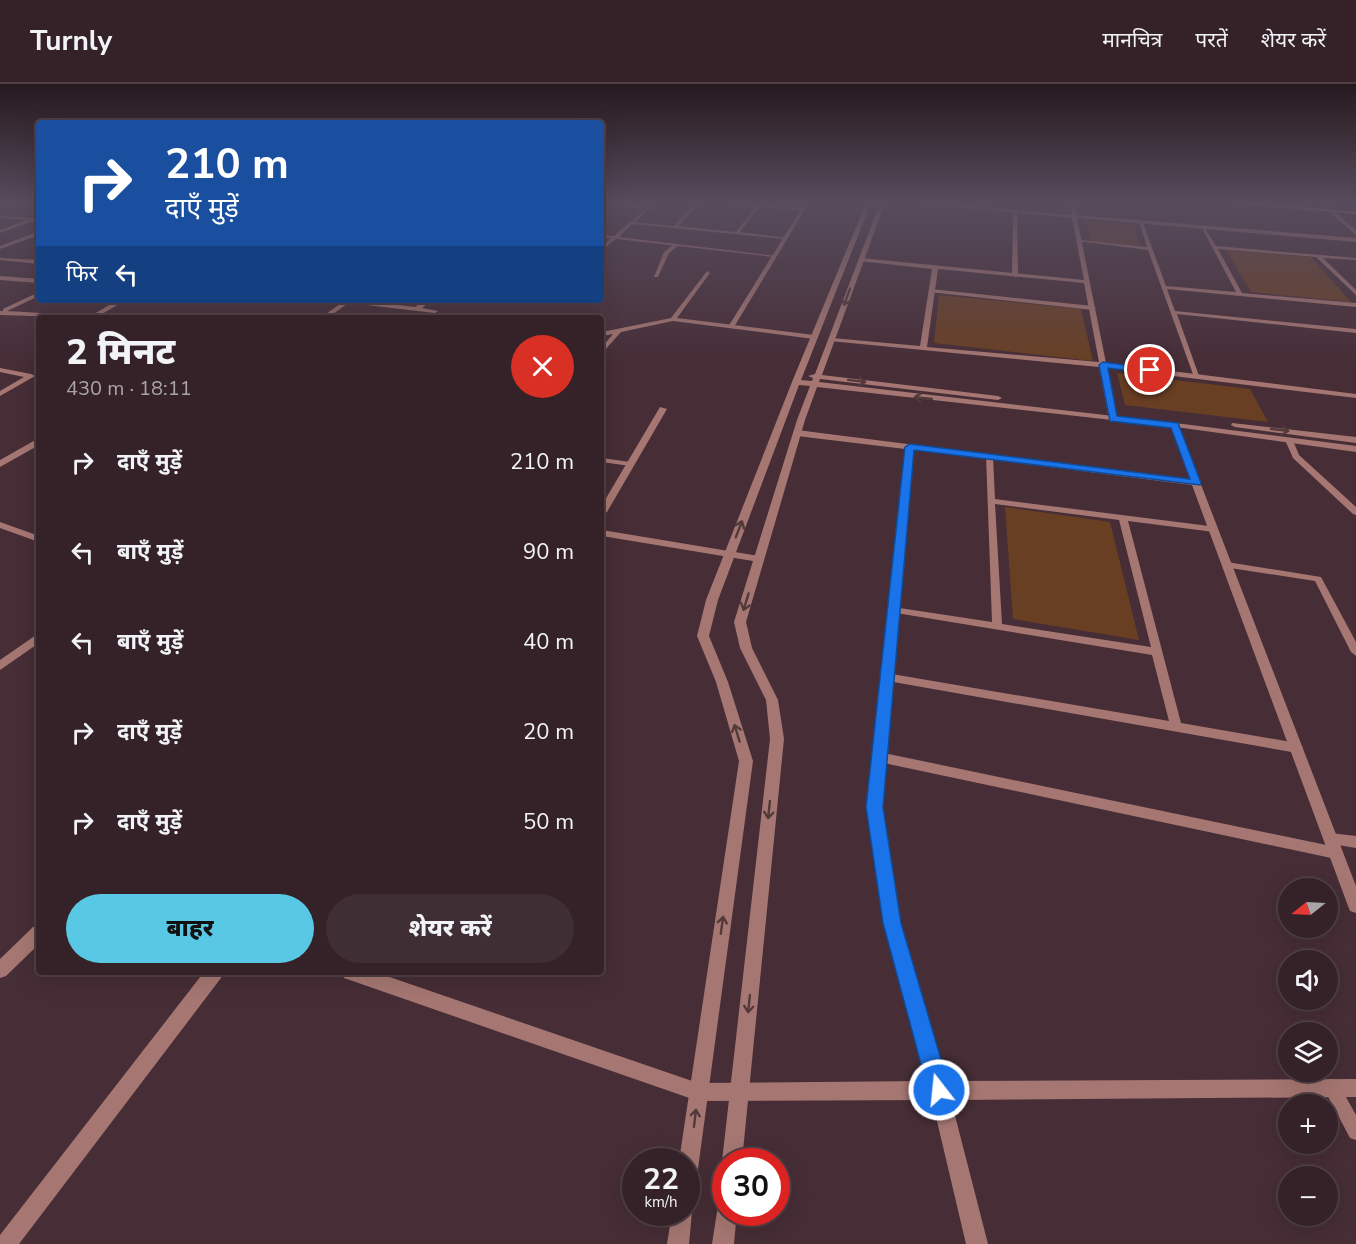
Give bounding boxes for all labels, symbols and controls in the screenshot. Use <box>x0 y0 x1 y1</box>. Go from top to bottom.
text: Turnly <box>30 22 112 60</box>
text: मानचित्र <box>1102 26 1162 54</box>
text: परतें <box>1195 26 1228 54</box>
text: शेयर करें <box>1261 26 1326 54</box>
text: 210 m <box>165 136 289 193</box>
icon: right <box>66 144 144 222</box>
text: दाएँ मुड़ें <box>165 190 239 227</box>
icon: left <box>110 258 143 291</box>
text: फिर <box>66 259 98 289</box>
one-way arrow <box>841 288 852 306</box>
text: 2 मिनट <box>66 328 175 377</box>
button: close <box>511 335 574 398</box>
pin <box>1124 344 1175 395</box>
icon: arrive <box>1133 353 1166 386</box>
text: 430 m · 18:11 <box>66 375 192 402</box>
one-way arrow <box>847 376 867 387</box>
one-way arrow <box>913 392 933 403</box>
one-way arrow <box>1270 425 1290 436</box>
icon: right <box>66 446 99 479</box>
text: दाएँ मुड़ें <box>117 447 182 477</box>
text: 210 m <box>510 447 574 477</box>
one-way arrow <box>735 520 746 538</box>
icon: left <box>66 536 99 569</box>
text: बाएँ मुड़ें <box>117 537 183 567</box>
text: 90 m <box>523 537 574 567</box>
one-way arrow <box>740 592 751 611</box>
icon: left <box>66 626 99 659</box>
text: बाएँ मुड़ें <box>117 627 183 657</box>
text: 40 m <box>523 627 574 657</box>
icon: right <box>66 716 99 749</box>
text: दाएँ मुड़ें <box>117 717 182 747</box>
text: 20 m <box>523 717 574 747</box>
one-way arrow <box>731 724 742 743</box>
one-way arrow <box>763 799 774 819</box>
icon: right <box>66 806 99 839</box>
text: दाएँ मुड़ें <box>117 807 182 837</box>
text: 50 m <box>523 807 574 837</box>
north arrow <box>1278 878 1338 938</box>
map controls <box>1278 878 1338 1226</box>
button: बाहर <box>66 894 314 963</box>
button: शेयर करें <box>326 894 574 963</box>
one-way arrow <box>717 915 728 935</box>
button: sound <box>1278 950 1338 1010</box>
one-way arrow <box>743 993 754 1013</box>
button: layers <box>1278 1022 1338 1082</box>
position arrow <box>907 1058 971 1122</box>
button: + <box>1278 1094 1338 1154</box>
one-way arrow <box>689 1108 700 1128</box>
speed limit sign: 30 <box>712 1148 790 1226</box>
text: 22 <box>643 1159 679 1200</box>
button: − <box>1278 1166 1338 1226</box>
text: km/h <box>644 1192 678 1212</box>

